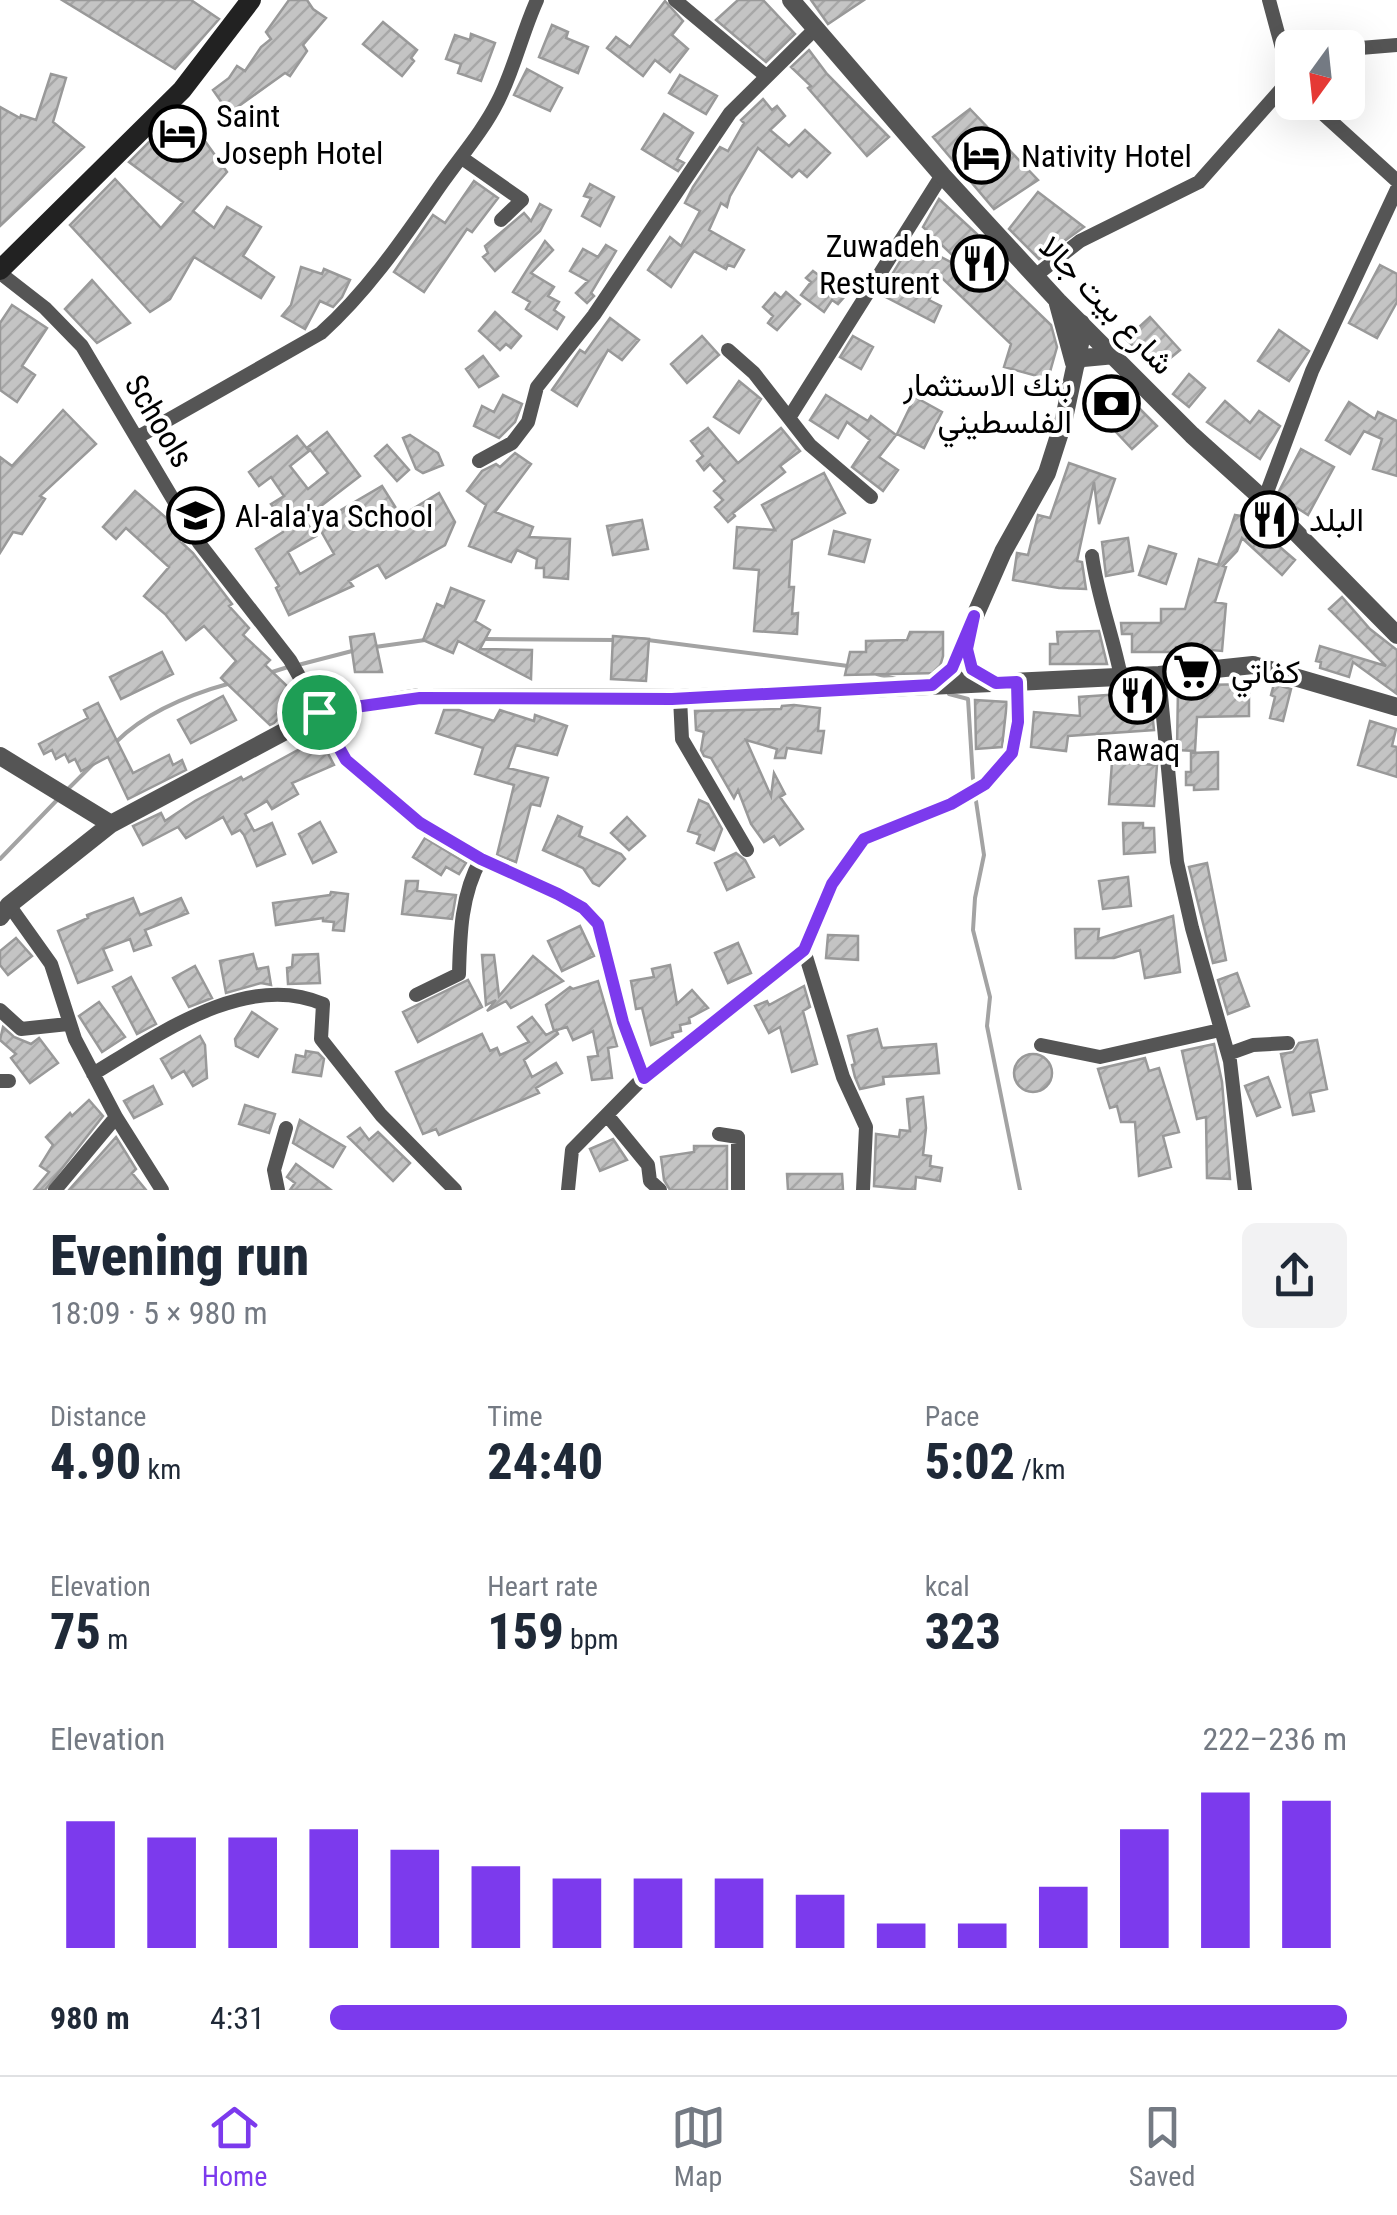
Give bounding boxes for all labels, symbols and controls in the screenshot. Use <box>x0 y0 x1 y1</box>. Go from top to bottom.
north arrow <box>1275 30 1365 120</box>
map controls <box>1275 30 1365 120</box>
place label: Saint Joseph Hotel <box>216 97 383 172</box>
hotel icon: Saint Joseph Hotel <box>147 104 207 164</box>
hotel icon: Nativity Hotel <box>952 126 1012 186</box>
place label: Nativity Hotel <box>1021 137 1192 175</box>
place label: Zuwadeh Resturent <box>819 227 940 302</box>
street label: شارع بيت جالا <box>1029 228 1182 384</box>
restaurant icon: Zuwadeh Resturent <box>949 234 1009 294</box>
place label: بنك الاستثمار الفلسطيني <box>902 366 1072 448</box>
street label: Schools <box>117 368 201 474</box>
bank icon: بنك الاستثمار الفلسطيني <box>1081 373 1141 433</box>
school or university icon: Al-ala'ya School <box>166 486 226 546</box>
restaurant icon: البلد <box>1240 490 1300 550</box>
place label: Al-ala'ya School <box>235 497 433 535</box>
place label: البلد <box>1309 501 1364 539</box>
supermarket icon: كفاتي <box>1162 642 1222 702</box>
place label: كفاتي <box>1231 653 1300 698</box>
restaurant icon: Rawaq <box>1108 666 1168 726</box>
pin <box>277 670 362 755</box>
icon: arrive <box>292 685 347 740</box>
place label: Rawaq <box>1096 731 1180 769</box>
button: share <box>1242 1223 1347 1328</box>
text: Evening run <box>50 1224 309 1288</box>
text: 18:09 · 5 × 980 m <box>50 1294 268 1332</box>
text: Distance <box>50 1400 147 1433</box>
text: Time <box>487 1400 543 1433</box>
text: Pace <box>925 1400 980 1433</box>
text: 4.90 <box>50 1433 141 1491</box>
text: 24:40 <box>487 1433 603 1491</box>
text: 5:02 <box>925 1433 1015 1491</box>
text: km <box>141 1453 181 1486</box>
text: /km <box>1015 1453 1066 1486</box>
text: Elevation <box>50 1570 151 1603</box>
text: Heart rate <box>487 1570 598 1603</box>
text: kcal <box>925 1570 970 1603</box>
text: 75 <box>50 1603 101 1661</box>
text: 159 <box>487 1603 564 1661</box>
text: 323 <box>925 1603 1001 1661</box>
text: m <box>101 1623 128 1656</box>
text: bpm <box>564 1623 619 1656</box>
text: Elevation <box>50 1720 165 1758</box>
text: 222–236 m <box>1202 1720 1347 1758</box>
text: 980 m <box>50 1999 130 2037</box>
text: 4:31 <box>210 1999 265 2037</box>
tab: Home <box>202 2100 267 2193</box>
tab: Map <box>671 2100 726 2193</box>
tab: Saved <box>1129 2100 1195 2193</box>

